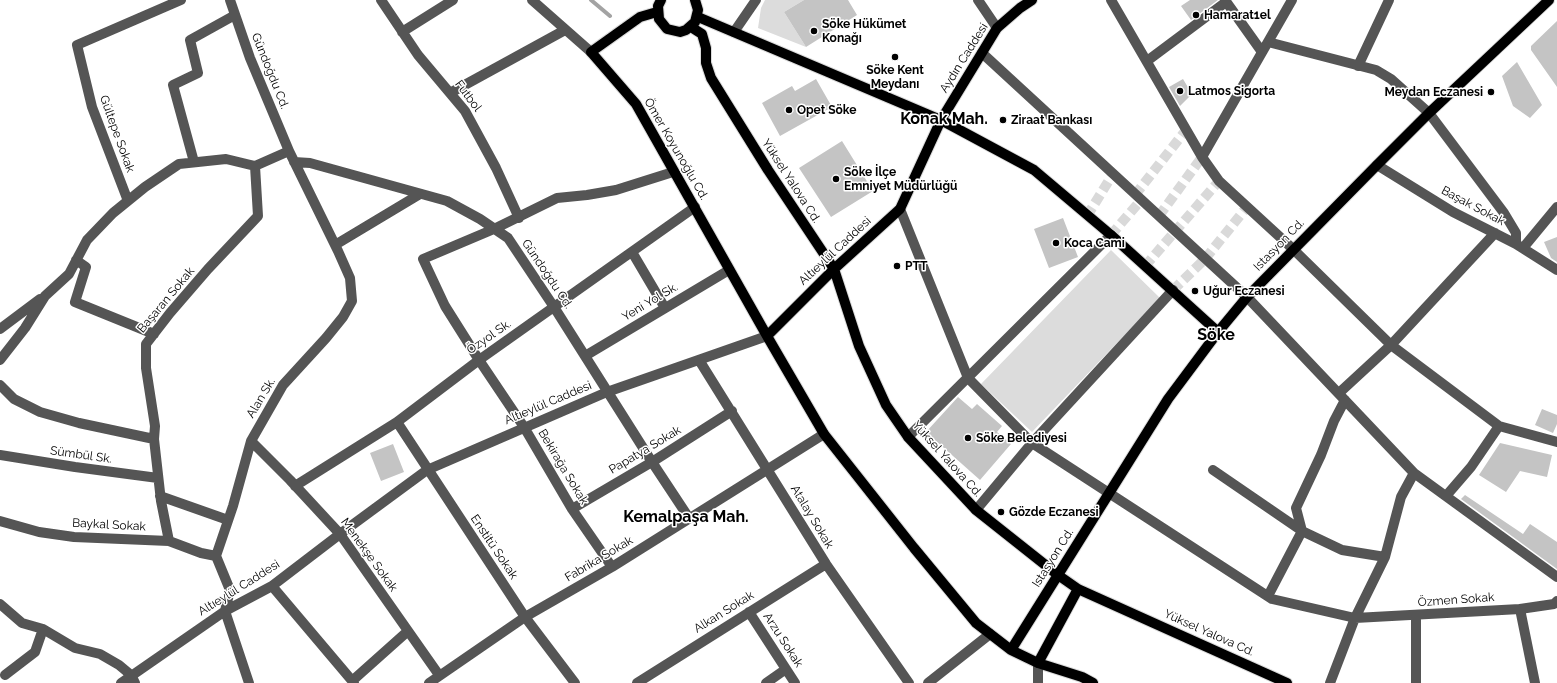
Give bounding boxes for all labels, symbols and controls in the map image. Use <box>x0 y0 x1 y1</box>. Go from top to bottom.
place label: Hamarat1el <box>1204 8 1271 22</box>
marker: Hamarat1el <box>1191 10 1201 20</box>
place label: Söke Hükümet Konağı <box>822 17 906 45</box>
street label: Aydın Caddesi <box>937 21 991 95</box>
marker: Söke Hükümet Konağı <box>809 26 819 36</box>
street label: Gündoğdu Cd. <box>248 31 292 111</box>
marker: Söke Kent Meydanı <box>890 52 900 62</box>
place label: Söke Kent Meydanı <box>866 63 924 91</box>
street label: Futbol <box>452 77 484 115</box>
place label: Latmos Sigorta <box>1188 84 1275 98</box>
place label: Meydan Eczanesi <box>1384 85 1483 99</box>
marker: Latmos Sigorta <box>1175 86 1185 96</box>
marker: Meydan Eczanesi <box>1486 87 1496 97</box>
street label: Gültepe Sokak <box>96 93 138 175</box>
street label: Ömer Koyunoğlu Cd. <box>641 96 711 202</box>
place label: Opet Söke <box>797 103 856 117</box>
marker: Opet Söke <box>784 105 794 115</box>
district label: Konak Mah. <box>900 109 988 129</box>
place label: Ziraat Bankası <box>1011 113 1092 127</box>
marker: Ziraat Bankası <box>998 115 1008 125</box>
street label: Yüksel Yalova Cd. <box>759 136 823 226</box>
place label: Söke İlçe Emniyet Müdürlüğü <box>844 165 957 193</box>
marker: Söke İlçe Emniyet Müdürlüğü <box>831 174 841 184</box>
street label: Başak Sokak <box>1439 183 1507 229</box>
street label: Altıeylül Caddesi <box>796 214 874 288</box>
street label: Istasyon Cd. <box>1251 216 1307 274</box>
place label: Koca Cami <box>1064 236 1125 250</box>
street label: Gündoğdu Cd. <box>519 237 575 311</box>
marker: Koca Cami <box>1051 238 1061 248</box>
place label: PTT <box>905 259 927 273</box>
marker: PTT <box>892 261 902 271</box>
street label: Başaran Sokak <box>134 264 198 336</box>
street label: Yeni Yol Sk. <box>619 280 681 324</box>
place label: Uğur Eczanesi <box>1203 284 1285 298</box>
marker: Uğur Eczanesi <box>1190 286 1200 296</box>
street label: Özyol Sk. <box>464 317 514 357</box>
district label: Söke <box>1197 325 1235 345</box>
street label: Alan Sk. <box>244 375 278 421</box>
street label: Altıeylül Caddesi <box>502 378 594 428</box>
street label: Yüksel Yalova Cd. <box>909 418 985 500</box>
street label: Papatya Sokak <box>606 423 684 477</box>
street label: Bekirağa Sokak <box>535 427 591 507</box>
place label: Söke Belediyesi <box>976 431 1067 445</box>
marker: Söke Belediyesi <box>963 433 973 443</box>
street label: Sümbül Sk. <box>49 444 113 466</box>
street label: Atalay Sokak <box>787 483 837 551</box>
place label: Gözde Eczanesi <box>1009 505 1099 519</box>
district label: Kemalpaşa Mah. <box>623 507 749 527</box>
marker: Gözde Eczanesi <box>996 507 1006 517</box>
street label: Enstitü Sokak <box>467 512 521 582</box>
street label: Menekşe Sokak <box>337 515 401 595</box>
street label: Baykal Sokak <box>72 516 146 534</box>
street label: Istasyon Cd. <box>1029 526 1077 590</box>
street label: Fabrika Sokak <box>562 533 636 585</box>
street label: Altıeylül Caddesi <box>196 557 282 619</box>
street label: Alkan Sokak <box>691 588 757 636</box>
street label: Özmen Sokak <box>1417 590 1495 610</box>
street label: Yüksel Yalova Cd. <box>1162 607 1256 659</box>
street label: Arzu Sokak <box>760 610 806 670</box>

